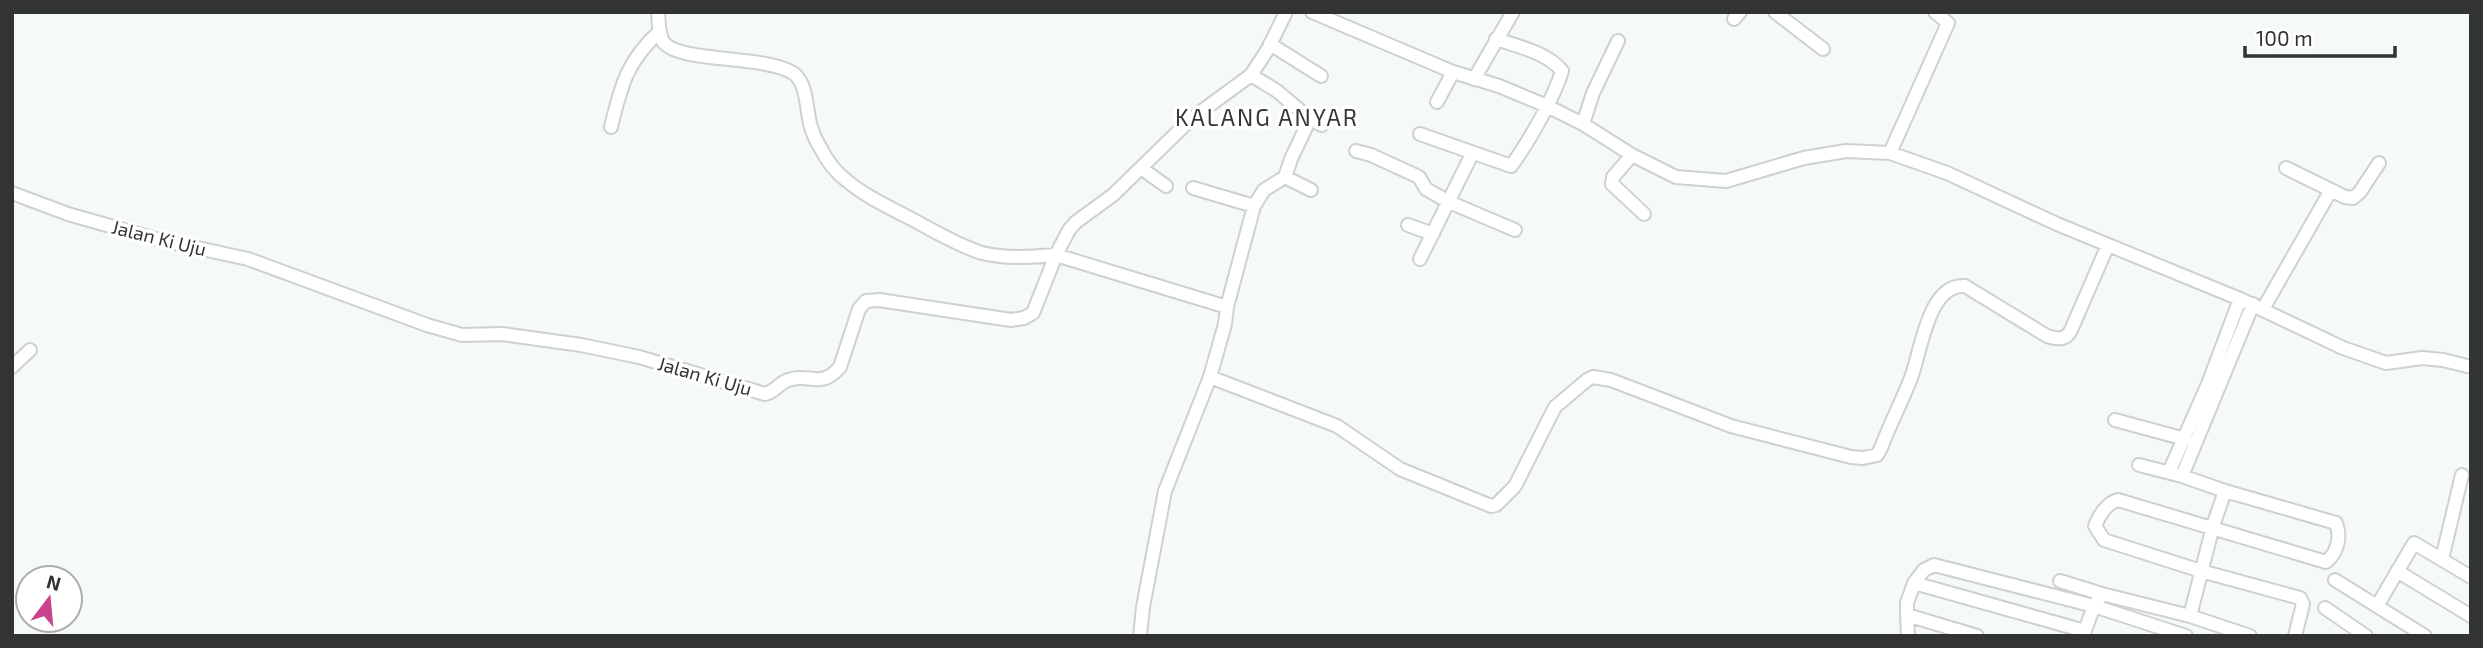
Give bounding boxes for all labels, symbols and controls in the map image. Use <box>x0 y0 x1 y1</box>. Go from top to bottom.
scale bar <box>2245 14 2396 58</box>
text: 100 m <box>2256 25 2313 50</box>
district label: KALANG ANYAR <box>1175 103 1359 131</box>
street label: Jalan Ki Uju <box>109 215 209 260</box>
street label: Jalan Ki Uju <box>656 351 755 400</box>
north arrow <box>14 564 84 634</box>
text: N <box>44 569 64 595</box>

